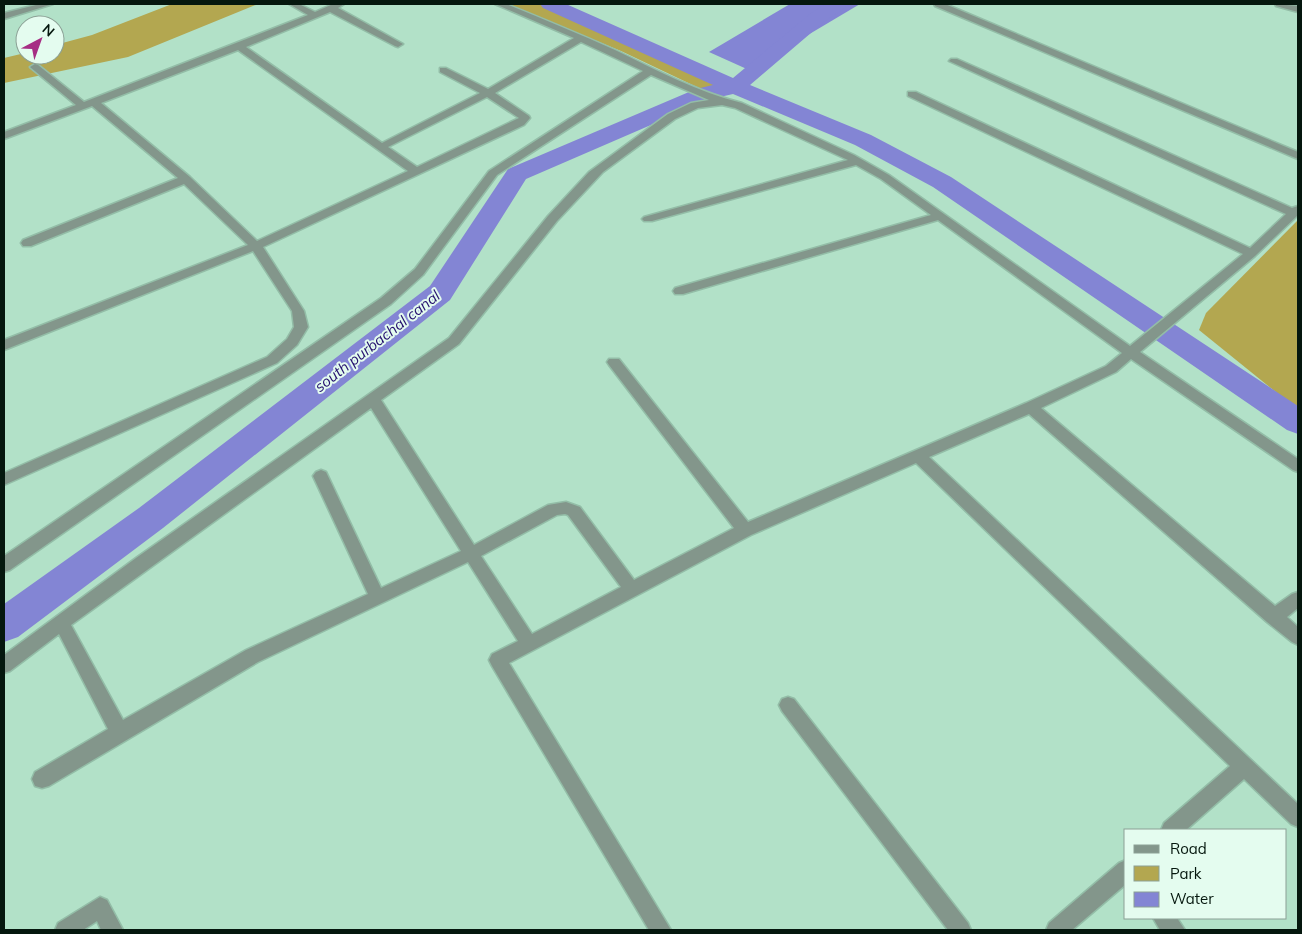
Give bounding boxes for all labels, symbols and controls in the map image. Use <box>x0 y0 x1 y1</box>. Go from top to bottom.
north arrow <box>15 15 65 65</box>
text: N <box>39 20 58 40</box>
water label: south purbachal canal <box>310 286 444 396</box>
legend <box>1124 829 1287 919</box>
text: Road <box>1170 839 1207 858</box>
text: Park <box>1170 864 1202 883</box>
text: Water <box>1170 889 1214 908</box>

